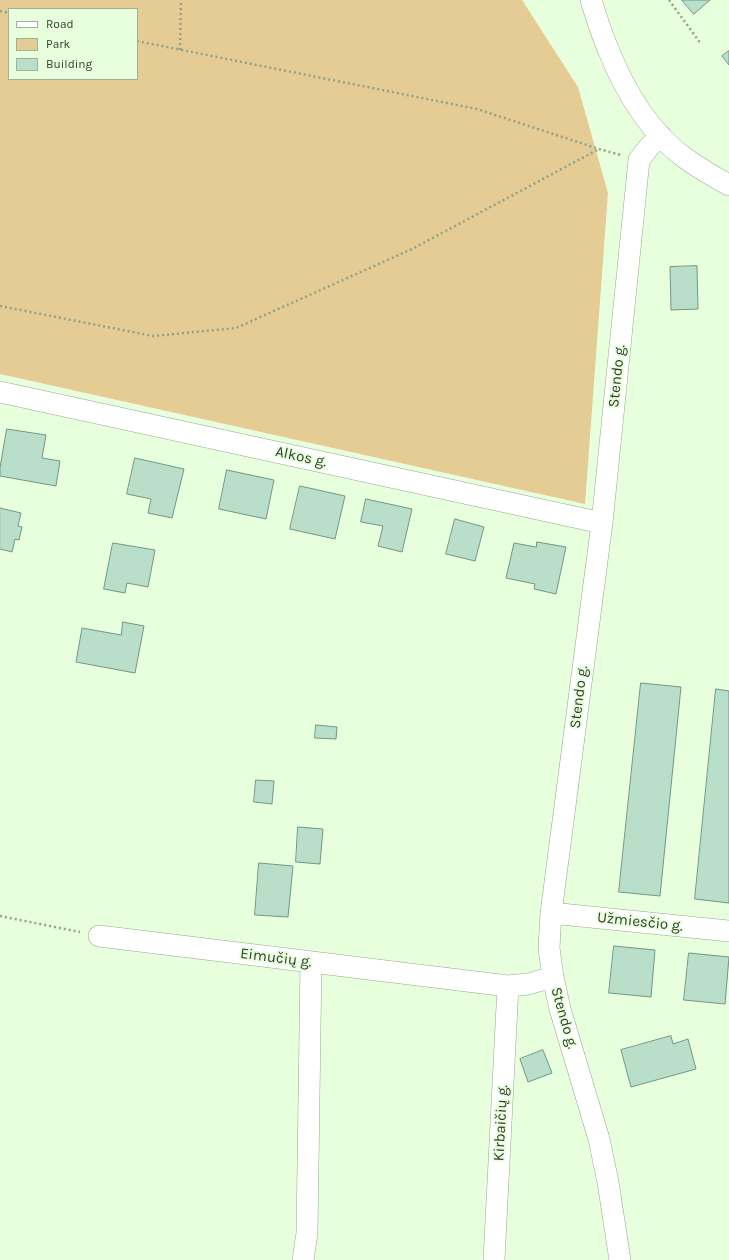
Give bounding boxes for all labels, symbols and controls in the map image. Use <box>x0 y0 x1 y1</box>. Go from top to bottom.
legend <box>8 8 138 80</box>
text: Road <box>46 17 74 31</box>
text: Park <box>46 37 70 51</box>
text: Building <box>46 57 92 71</box>
street label: Stendo g. <box>605 344 629 408</box>
street label: Alkos g. <box>274 443 328 471</box>
street label: Stendo g. <box>566 665 592 729</box>
street label: Užmiesčio g. <box>596 909 684 935</box>
street label: Eimučių g. <box>239 945 313 971</box>
street label: Stendo g. <box>547 985 581 1051</box>
street label: Kirbaičių g. <box>490 1084 512 1162</box>

